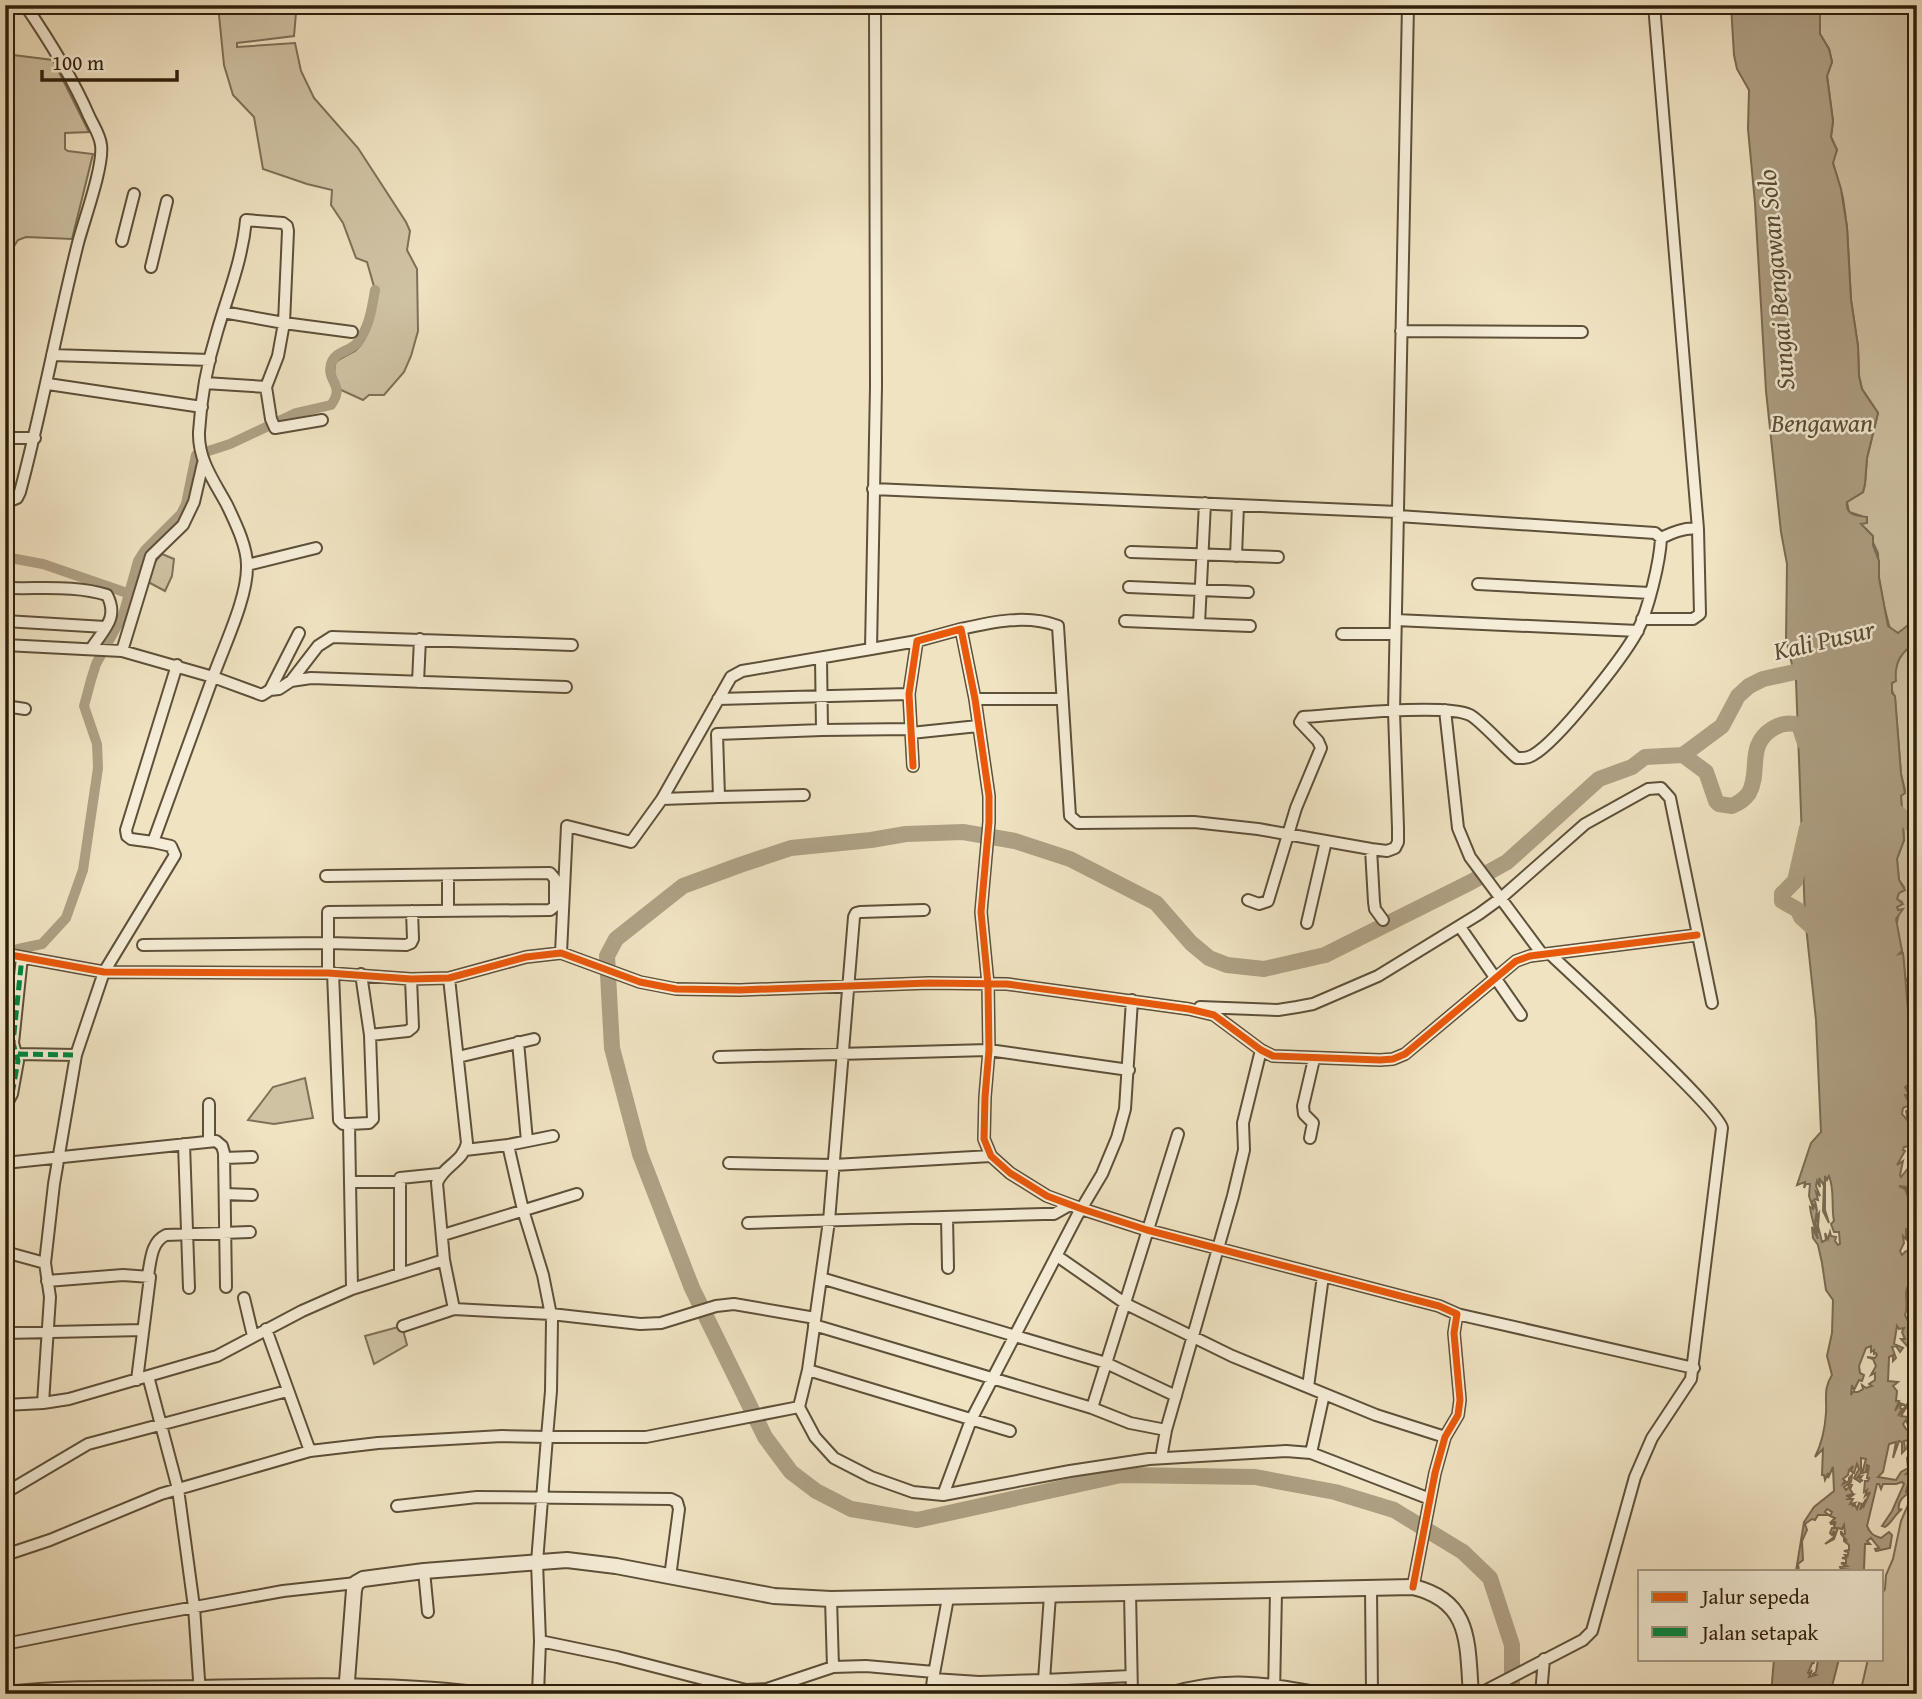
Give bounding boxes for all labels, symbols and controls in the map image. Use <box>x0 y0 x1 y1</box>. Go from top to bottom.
scale bar <box>42 38 177 82</box>
text: 100 m <box>52 47 104 78</box>
water label: Sungai Bengawan Solo <box>1746 168 1805 392</box>
water label: Bengawan <box>1770 403 1873 442</box>
water label: Kali Pusur <box>1768 609 1880 670</box>
legend <box>1638 1570 1884 1660</box>
text: Jalur sepeda <box>1699 1581 1810 1612</box>
text: Jalan setapak <box>1699 1617 1819 1648</box>

